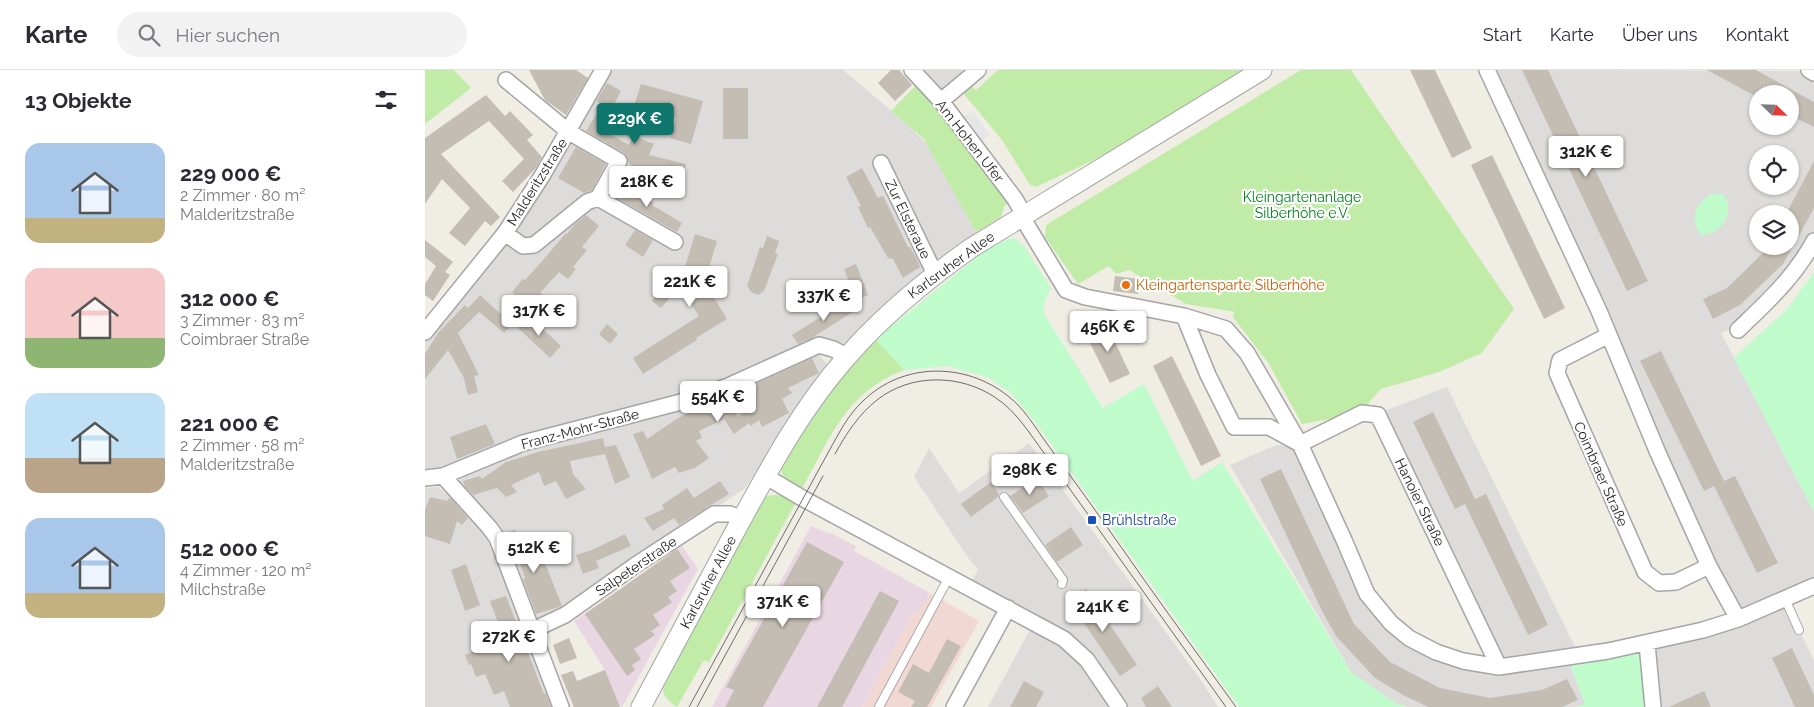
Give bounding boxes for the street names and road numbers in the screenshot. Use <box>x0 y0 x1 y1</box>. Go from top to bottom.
street label: Am Hohen Ufer <box>933 96 1007 186</box>
street label: Malderitzstraße <box>504 135 570 229</box>
street label: Zur Elsteraue <box>882 177 934 261</box>
street label: Karlsruher Allee <box>905 228 997 302</box>
street label: Franz-Mohr-Straße <box>519 406 641 452</box>
street label: Coimbraer Straße <box>1571 419 1631 529</box>
street label: Hanoier Straße <box>1392 456 1448 548</box>
street label: Salpeterstraße <box>592 533 680 599</box>
street label: Karlsruher Allee <box>677 533 739 631</box>

